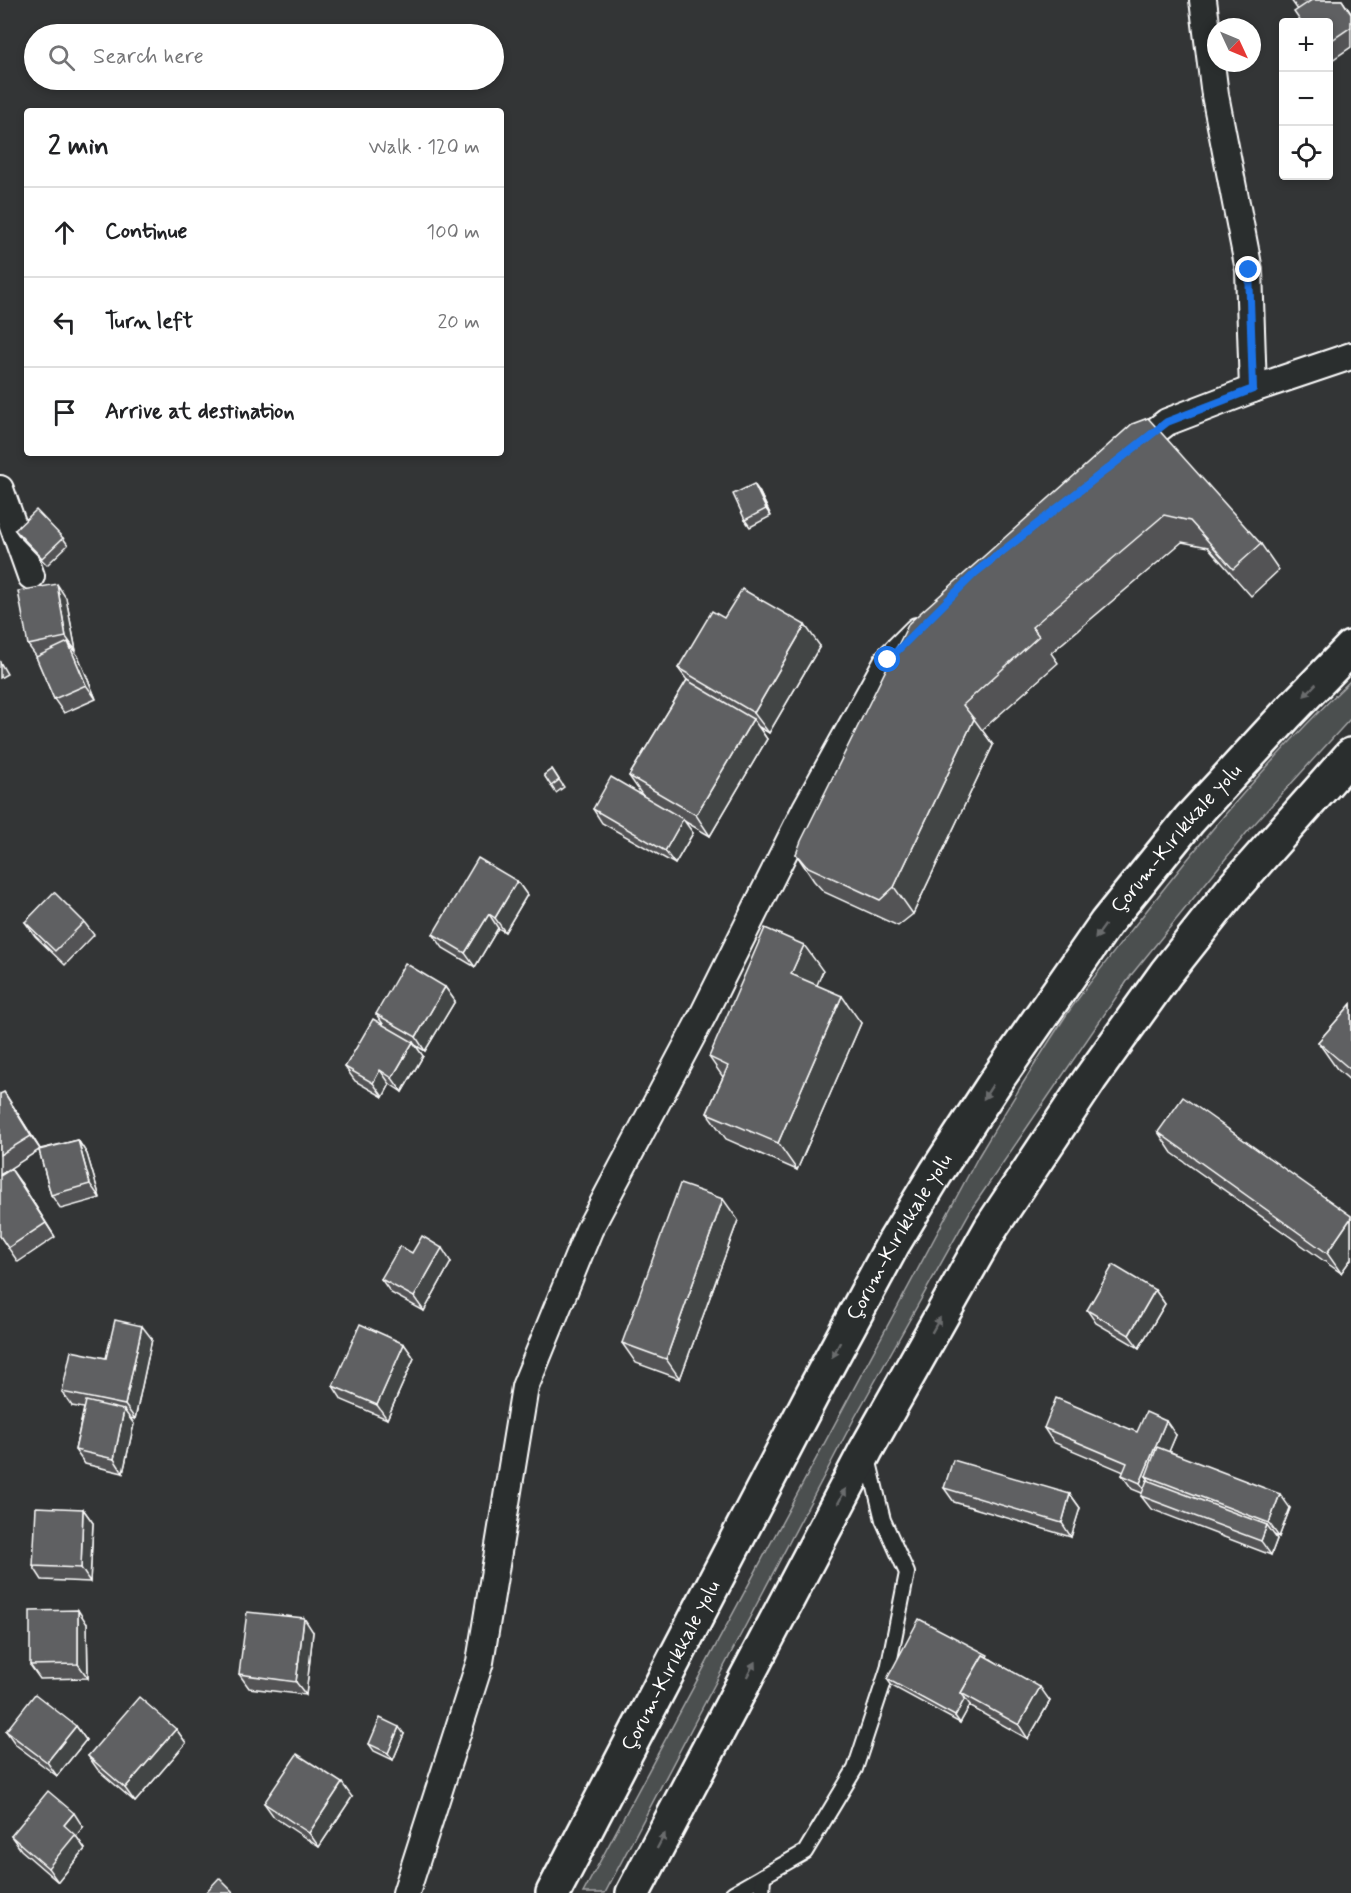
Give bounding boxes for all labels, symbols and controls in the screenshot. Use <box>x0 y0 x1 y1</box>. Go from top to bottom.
north arrow <box>1207 18 1261 72</box>
map controls <box>1279 18 1333 180</box>
button: + <box>1279 18 1333 72</box>
search box <box>24 24 504 90</box>
icon: search <box>45 41 78 74</box>
text: Search here <box>93 43 204 71</box>
button: − <box>1279 72 1333 126</box>
button: locate <box>1279 126 1333 180</box>
text: 2 min <box>48 130 109 164</box>
text: Walk · 120 m <box>369 134 480 161</box>
icon: ahead <box>48 216 81 249</box>
text: Continue <box>105 218 187 246</box>
text: 100 m <box>426 219 480 246</box>
route end <box>1235 256 1261 282</box>
icon: left <box>48 306 81 339</box>
text: Turn left <box>105 308 193 336</box>
text: 20 m <box>437 309 480 336</box>
icon: arrive <box>48 396 81 429</box>
text: Arrive at destination <box>105 398 295 426</box>
route start <box>874 646 900 672</box>
one-way arrow <box>1303 682 1317 697</box>
street label: Çorum-Kırıkkale yolu <box>1105 757 1248 920</box>
one-way arrow <box>1094 924 1106 940</box>
one-way arrow <box>983 1084 994 1100</box>
street label: Çorum-Kırıkkale yolu <box>840 1148 959 1326</box>
one-way arrow <box>931 1316 941 1333</box>
one-way arrow <box>831 1342 841 1359</box>
one-way arrow <box>837 1487 847 1504</box>
street label: Çorum-Kırıkkale yolu <box>615 1575 727 1756</box>
one-way arrow <box>746 1660 756 1677</box>
one-way arrow <box>656 1833 666 1850</box>

